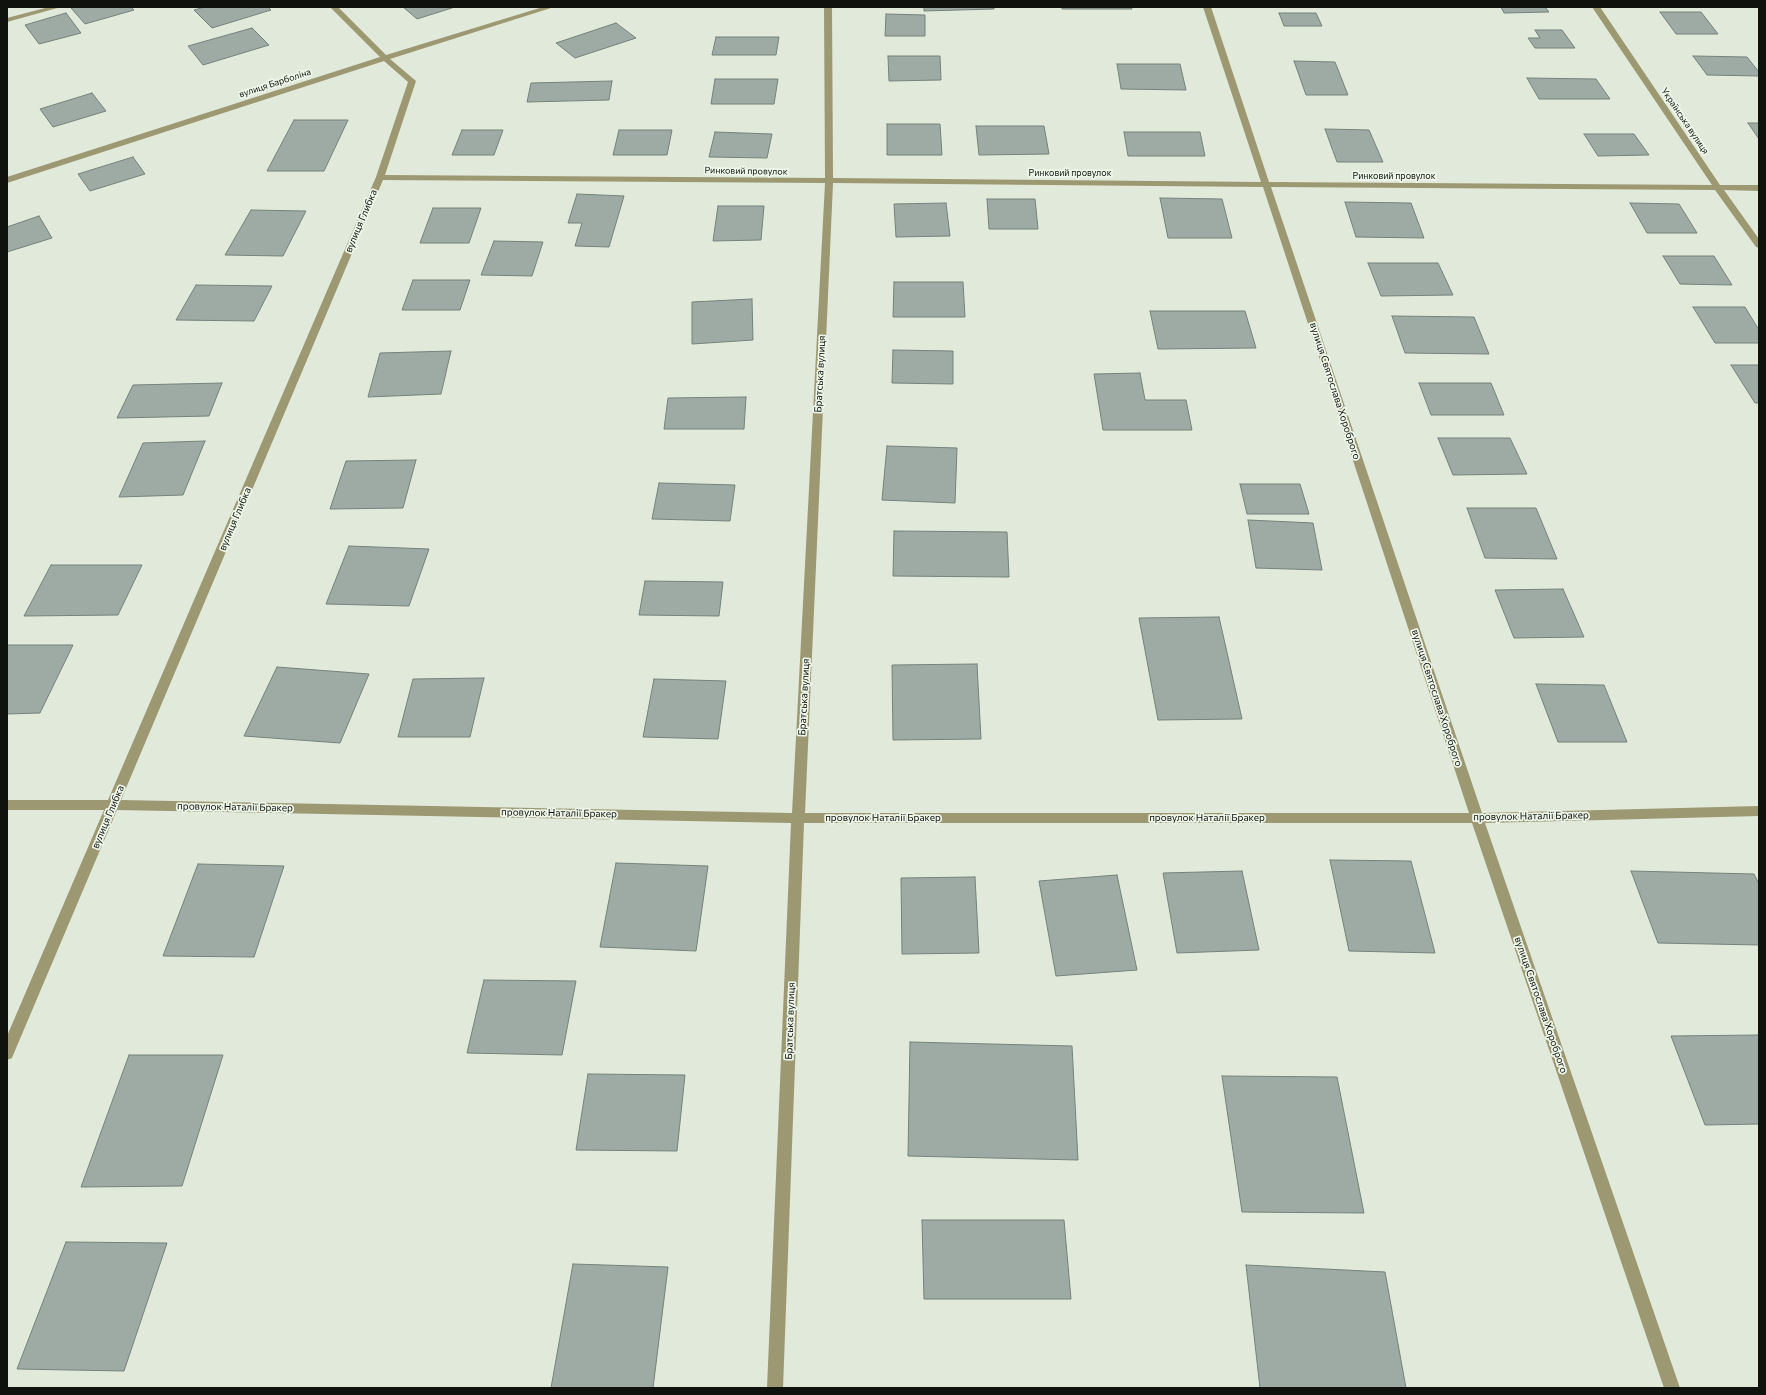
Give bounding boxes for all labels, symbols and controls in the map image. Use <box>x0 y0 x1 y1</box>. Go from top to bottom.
street label: вулиця Барболіна <box>238 66 312 100</box>
street label: Українська вулиця <box>1659 86 1711 156</box>
street label: Ринковий провулок <box>704 165 788 177</box>
street label: Ринковий провулок <box>1028 168 1112 178</box>
street label: Ринковий провулок <box>1352 171 1436 181</box>
street label: вулиця Глибка <box>342 188 380 254</box>
street label: вулиця Святослава Хороброго <box>1307 321 1363 461</box>
street label: Братська вулиця <box>812 335 828 413</box>
street label: вулиця Глибка <box>216 486 254 552</box>
street label: вулиця Святослава Хороброго <box>1409 628 1465 768</box>
street label: Братська вулиця <box>796 658 812 736</box>
street label: вулиця Глибка <box>89 784 127 850</box>
street label: провулок Наталії Бракер <box>177 800 293 814</box>
street label: провулок Наталії Бракер <box>501 806 617 820</box>
street label: провулок Наталії Бракер <box>1473 809 1589 823</box>
street label: провулок Наталії Бракер <box>825 812 941 824</box>
street label: провулок Наталії Бракер <box>1149 812 1265 824</box>
street label: вулиця Святослава Хороброго <box>1512 935 1570 1075</box>
street label: Братська вулиця <box>783 982 797 1060</box>

